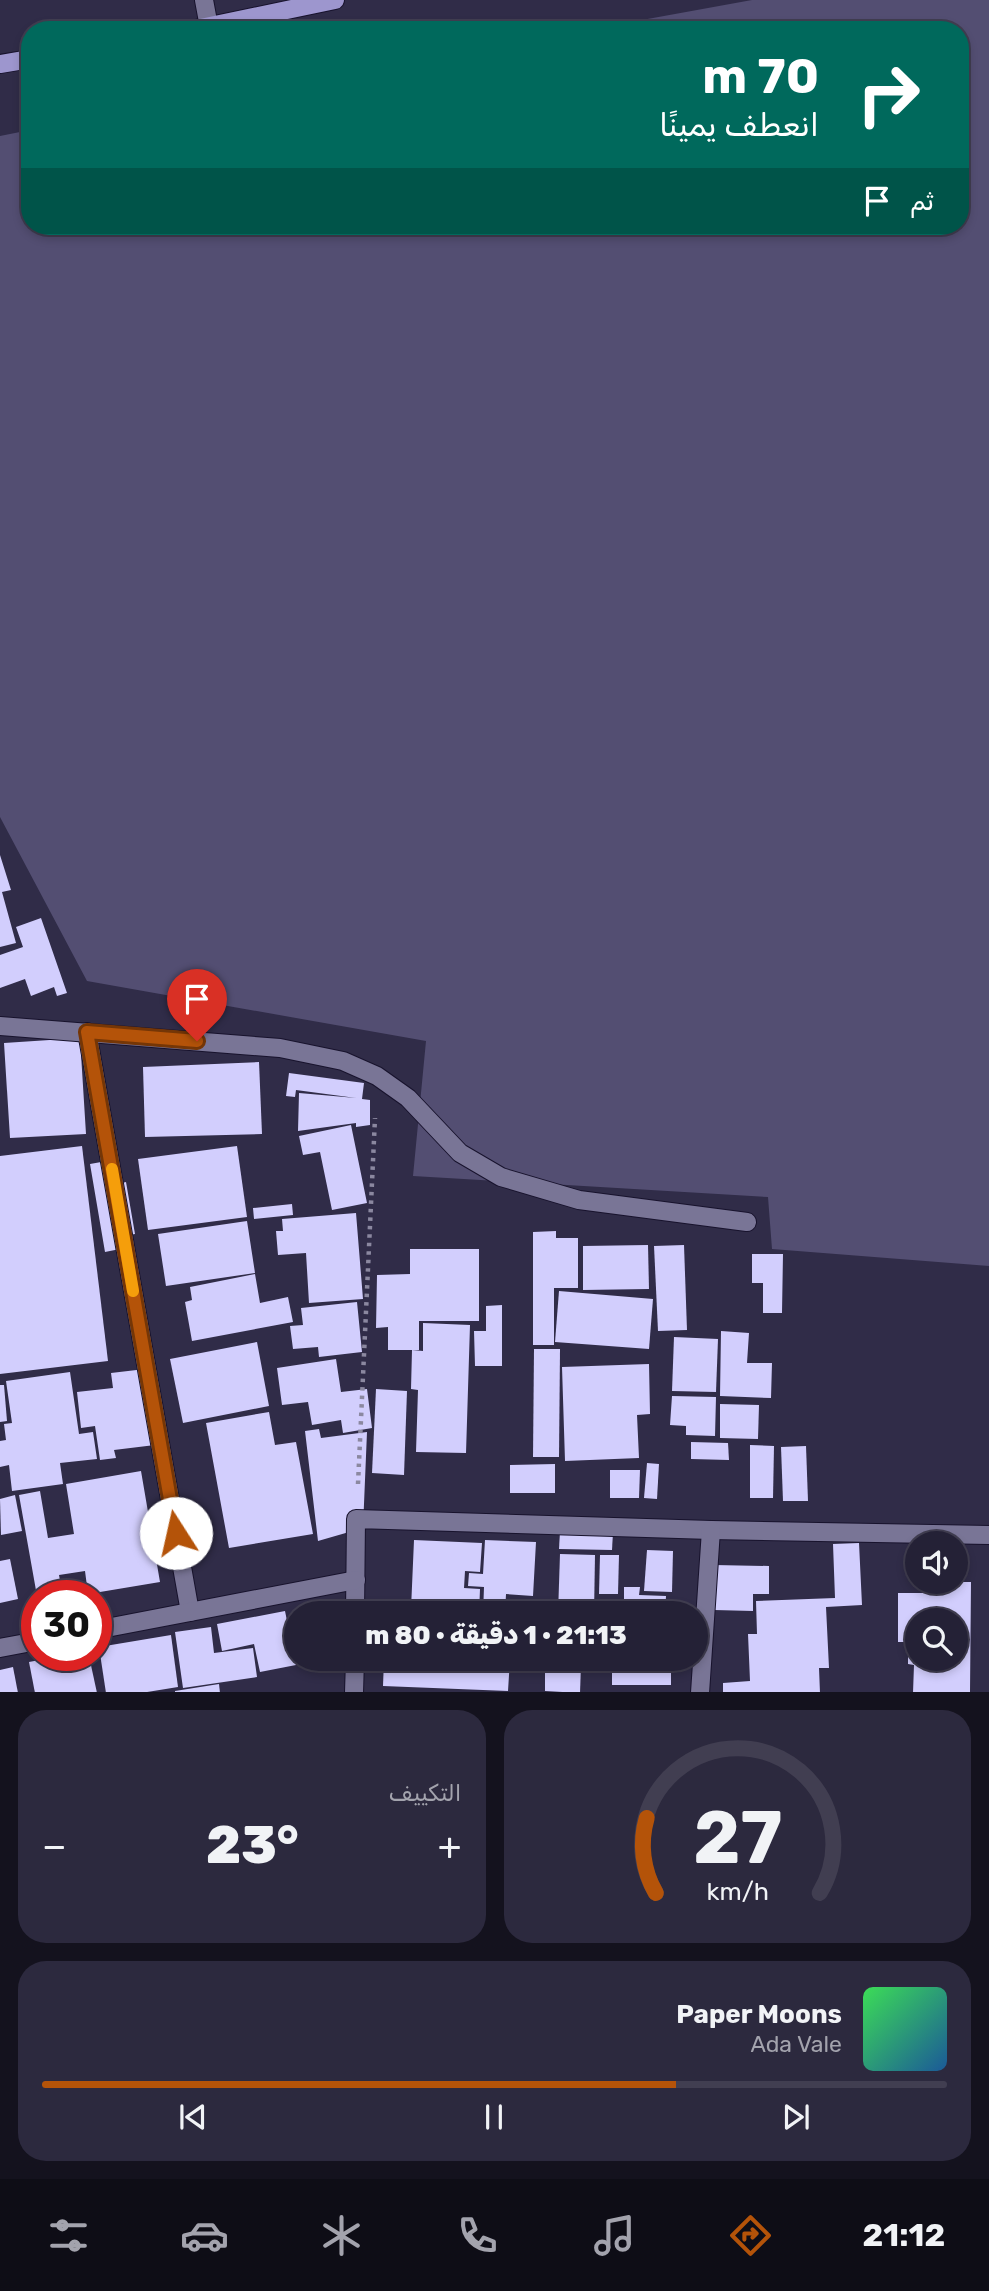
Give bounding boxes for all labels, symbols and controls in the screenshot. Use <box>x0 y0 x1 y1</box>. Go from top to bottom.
text: 70 m <box>702 47 819 105</box>
icon: right <box>843 49 934 140</box>
text: انعطف يمينًا <box>659 106 819 144</box>
icon: arrive <box>858 182 896 220</box>
text: ثم <box>910 186 934 217</box>
pin <box>167 969 227 1041</box>
icon: arrive <box>178 980 216 1018</box>
position arrow <box>139 1496 213 1570</box>
map controls <box>905 1531 968 1671</box>
button: sound <box>905 1531 968 1594</box>
speed limit sign: 30 <box>21 1580 112 1671</box>
button: search <box>905 1608 968 1671</box>
text: 21:13 · 1 دقيقة · 80 m <box>365 1620 627 1651</box>
text: التكييف <box>389 1779 462 1807</box>
text: 27 <box>693 1795 782 1881</box>
text: 23° <box>206 1814 299 1876</box>
text: − <box>42 1823 67 1869</box>
text: + <box>438 1823 462 1869</box>
text: km/h <box>706 1876 768 1905</box>
text: Paper Moons <box>676 1999 842 2030</box>
text: Ada Vale <box>750 2030 842 2058</box>
icon: previous <box>174 2098 212 2136</box>
icon: pause <box>475 2098 513 2136</box>
icon: next <box>777 2098 815 2136</box>
icon: filters <box>44 2211 93 2260</box>
icon: car <box>180 2211 229 2260</box>
icon: climate <box>317 2211 366 2260</box>
icon: phone <box>453 2211 502 2260</box>
icon: music <box>590 2211 639 2260</box>
icon: directions <box>726 2211 775 2260</box>
text: 21:12 <box>863 2216 945 2254</box>

